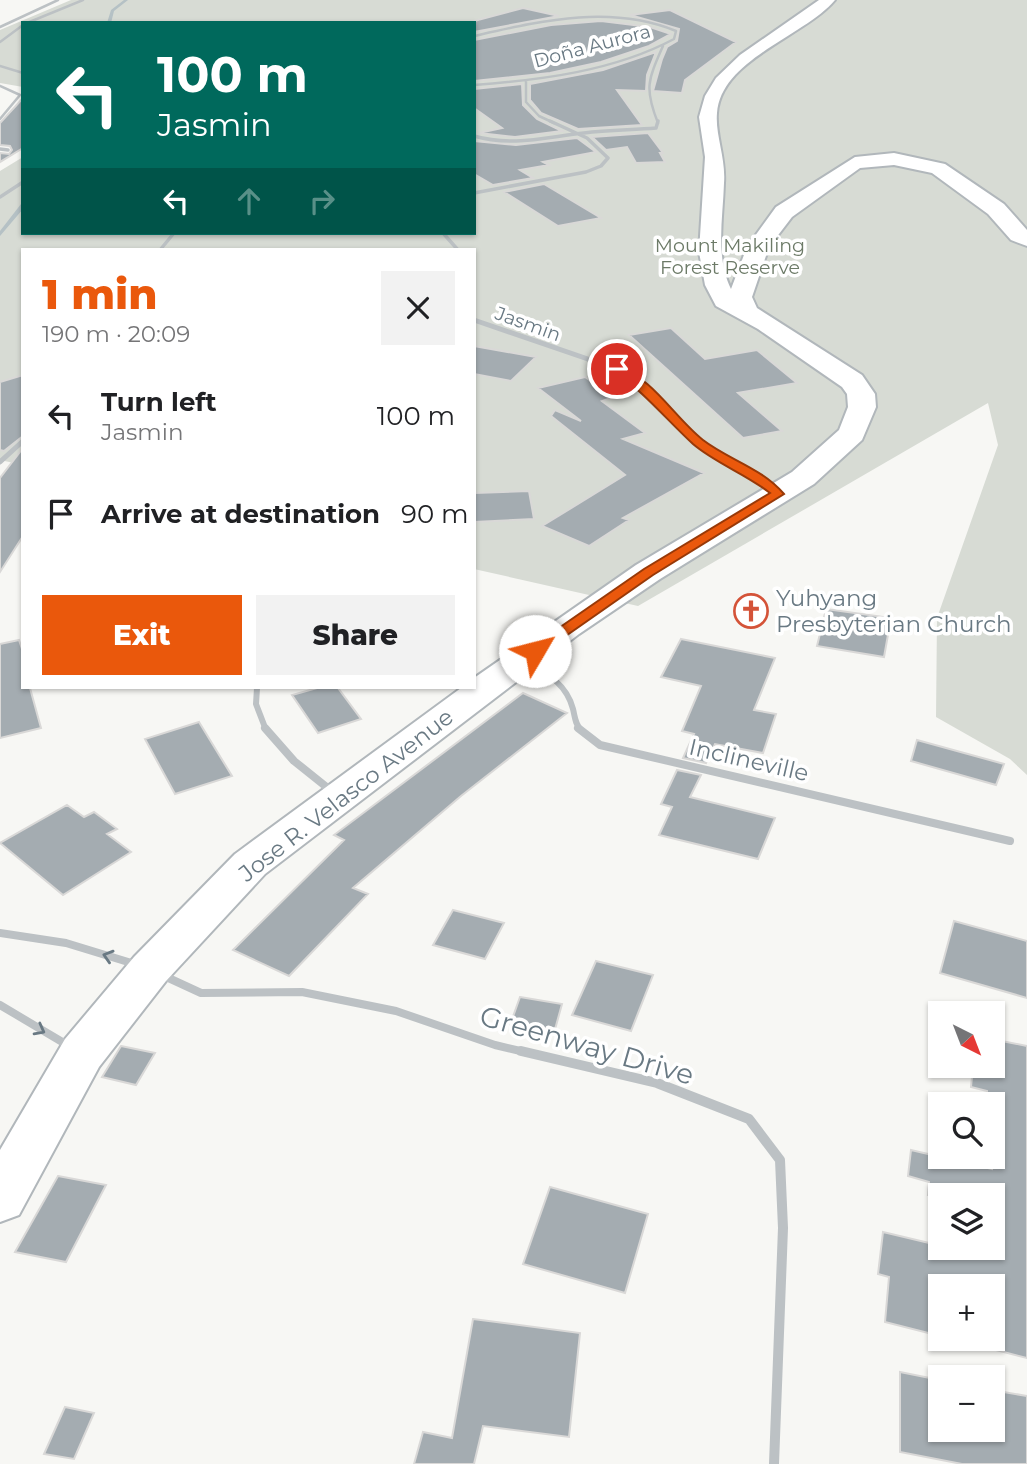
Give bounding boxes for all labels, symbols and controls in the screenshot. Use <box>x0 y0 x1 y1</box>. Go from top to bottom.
street label: Doña Aurora <box>531 19 653 73</box>
text: 100 m <box>157 45 308 104</box>
icon: left <box>42 49 133 140</box>
text: Jasmin <box>157 105 272 144</box>
icon: left <box>157 182 195 220</box>
icon: ahead <box>230 182 268 220</box>
icon: right <box>303 182 341 220</box>
park label: Mount Makiling Forest Reserve <box>655 234 805 279</box>
text: 1 min <box>42 268 158 320</box>
button: close <box>381 271 455 345</box>
street label: Jasmin <box>491 301 564 346</box>
text: 190 m · 20:09 <box>42 320 190 348</box>
pin <box>587 339 647 399</box>
icon: arrive <box>598 350 636 388</box>
text: Turn left <box>101 386 217 418</box>
icon: left <box>42 397 80 435</box>
text: 100 m <box>377 400 455 432</box>
text: Jasmin <box>101 418 183 446</box>
icon: arrive <box>42 495 80 533</box>
text: Arrive at destination <box>101 498 380 530</box>
text: 90 m <box>401 498 469 530</box>
place label: Yuhyang Presbyterian Church <box>776 584 1012 638</box>
church icon: Yuhyang Presbyterian Church <box>732 592 770 630</box>
button: Exit <box>42 595 242 675</box>
button: Share <box>256 595 455 675</box>
position arrow <box>498 614 572 688</box>
street label: Jose R. Velasco Avenue <box>232 703 459 888</box>
street label: Inclineville <box>687 733 811 787</box>
one-way arrow <box>102 949 114 964</box>
street label: Greenway Drive <box>476 998 698 1092</box>
north arrow <box>928 1001 1004 1078</box>
map controls <box>928 1001 1005 1442</box>
one-way arrow <box>33 1022 46 1036</box>
button: search <box>928 1092 1005 1169</box>
button: layers <box>928 1183 1005 1260</box>
button: + <box>928 1274 1005 1351</box>
button: − <box>928 1365 1005 1442</box>

